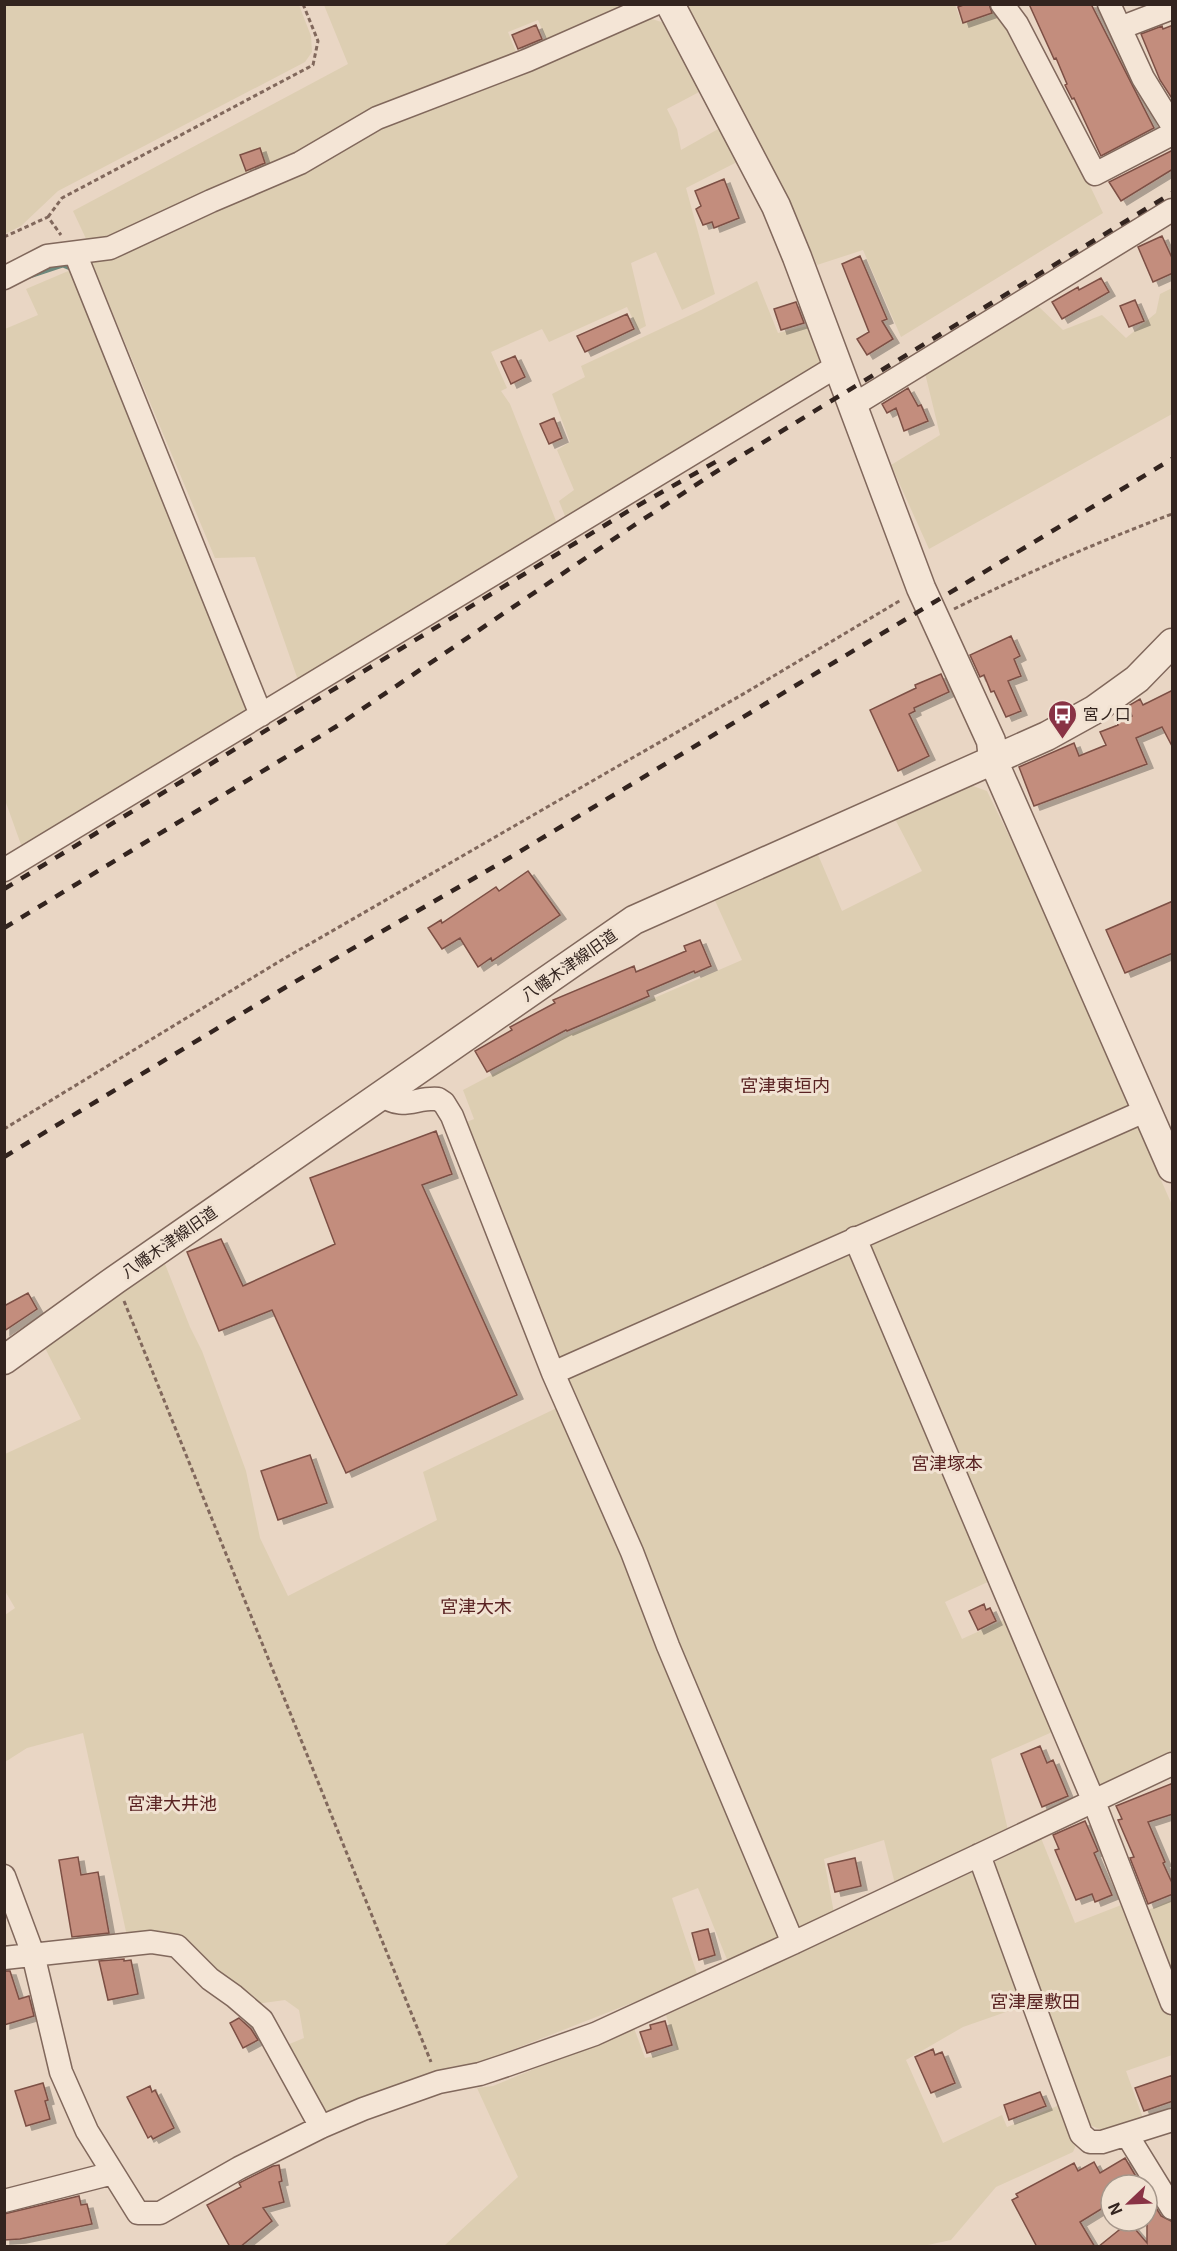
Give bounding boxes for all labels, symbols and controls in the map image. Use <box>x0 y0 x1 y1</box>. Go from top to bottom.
bus stop icon: 宮ノ口 <box>1046 698 1078 740</box>
place label: 宮ノ口 <box>1083 701 1131 725</box>
street label: 八幡木津線旧道 <box>516 922 621 1006</box>
district label: 宮津東垣内 <box>740 1071 830 1097</box>
street label: 八幡木津線旧道 <box>116 1199 221 1283</box>
district label: 宮津塚本 <box>911 1449 983 1475</box>
district label: 宮津大木 <box>440 1592 512 1618</box>
district label: 宮津大井池 <box>127 1789 217 1815</box>
district label: 宮津屋敷田 <box>990 1987 1080 2013</box>
north arrow <box>1099 2173 1159 2233</box>
text: N <box>1101 2199 1128 2219</box>

